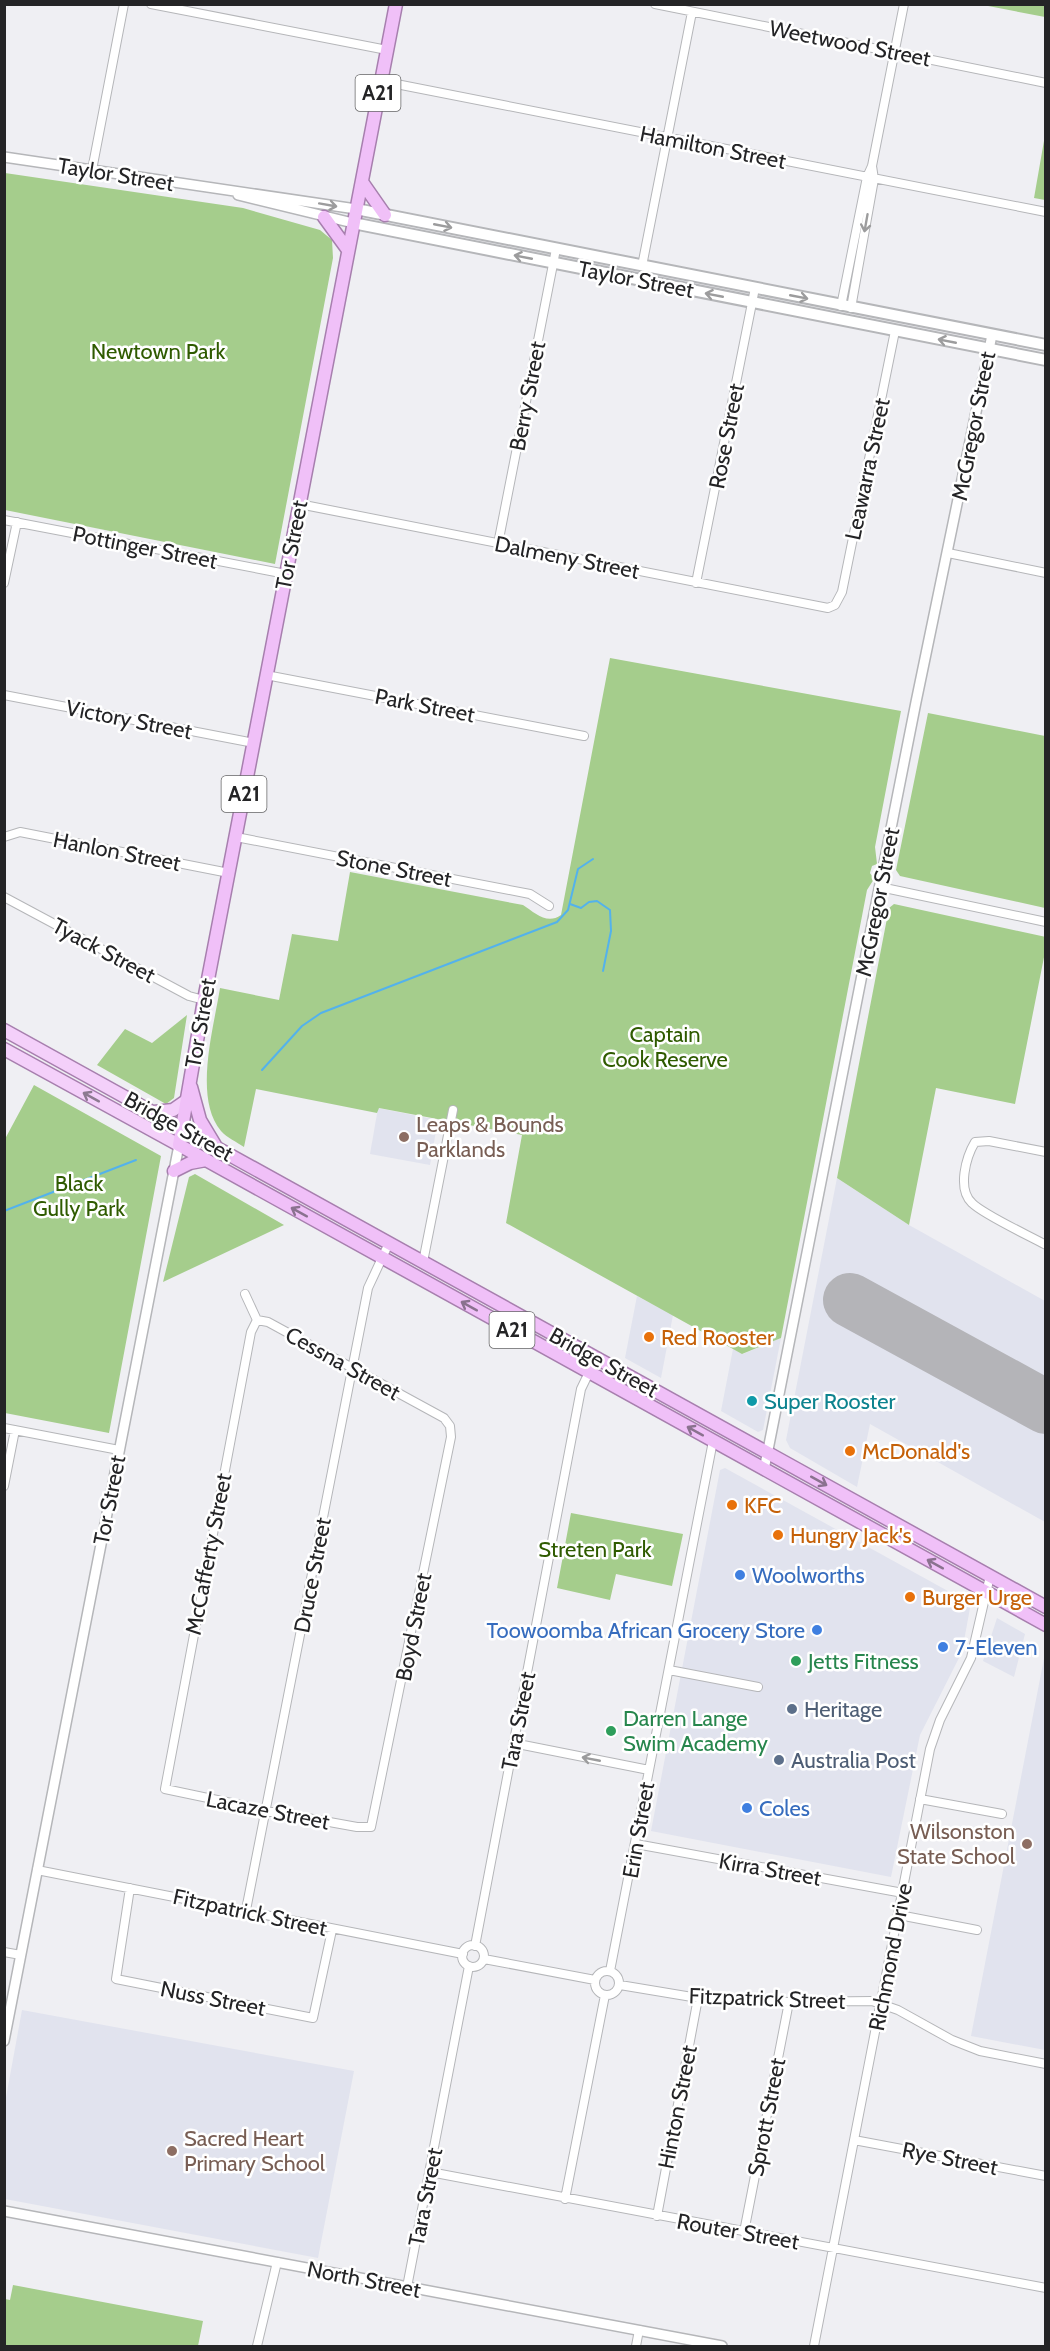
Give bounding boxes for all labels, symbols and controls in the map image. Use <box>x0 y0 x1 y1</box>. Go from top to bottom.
street label: Weetwood Street <box>767 15 933 72</box>
road number: A21 <box>356 75 400 111</box>
street label: Hamilton Street <box>638 120 789 175</box>
street label: Taylor Street <box>56 152 177 197</box>
one-way arrow <box>318 199 337 210</box>
one-way arrow <box>860 213 871 233</box>
one-way arrow <box>433 221 452 232</box>
one-way arrow <box>514 251 533 262</box>
street label: Taylor Street <box>576 255 697 304</box>
one-way arrow <box>705 289 725 300</box>
one-way arrow <box>788 292 808 303</box>
one-way arrow <box>938 335 957 346</box>
park label: Newtown Park <box>91 338 225 365</box>
street label: Berry Street <box>504 339 551 453</box>
street label: McGregor Street <box>946 349 1001 503</box>
street label: Rose Street <box>703 381 750 491</box>
street label: Leawarra Street <box>839 395 896 543</box>
street label: Tor Street <box>270 498 313 592</box>
street label: Pottinger Street <box>70 520 220 575</box>
street label: Dalmeny Street <box>492 530 642 585</box>
street label: Park Street <box>373 683 478 729</box>
street label: Victory Street <box>63 694 195 745</box>
road number: A21 <box>222 776 266 812</box>
street label: McGregor Street <box>850 825 905 979</box>
street label: Hanlon Street <box>51 826 183 877</box>
street label: Stone Street <box>334 844 454 893</box>
street label: Tyack Street <box>48 912 160 989</box>
street label: Tor Street <box>179 976 222 1070</box>
park label: Captain Cook Reserve <box>602 1021 728 1073</box>
street label: Bridge Street <box>119 1085 239 1168</box>
one-way arrow <box>83 1090 100 1102</box>
place label: Leaps & Bounds Parklands <box>416 1111 564 1163</box>
marker: Leaps & Bounds Parklands <box>397 1130 411 1144</box>
park label: Black Gully Park <box>33 1170 125 1222</box>
one-way arrow <box>290 1205 307 1217</box>
one-way arrow <box>461 1300 478 1312</box>
road number: A21 <box>490 1312 534 1348</box>
street label: Cessna Street <box>281 1321 405 1406</box>
street label: Bridge Street <box>544 1321 664 1404</box>
place label: Red Rooster <box>661 1324 774 1351</box>
marker: Red Rooster <box>642 1330 656 1344</box>
place label: Super Rooster <box>764 1388 895 1415</box>
marker: Super Rooster <box>745 1394 759 1408</box>
one-way arrow <box>687 1425 704 1437</box>
place label: McDonald's <box>862 1438 970 1465</box>
marker: McDonald's <box>843 1444 857 1458</box>
street label: Tor Street <box>88 1453 131 1547</box>
street label: McCafferty Street <box>180 1471 237 1637</box>
one-way arrow <box>810 1476 828 1487</box>
place label: KFC <box>744 1492 781 1519</box>
marker: KFC <box>725 1498 739 1512</box>
street label: Druce Street <box>288 1515 337 1635</box>
place label: Hungry Jack's <box>790 1522 912 1549</box>
marker: Hungry Jack's <box>771 1528 785 1542</box>
park label: Streten Park <box>538 1536 652 1563</box>
one-way arrow <box>927 1558 944 1570</box>
place label: Woolworths <box>752 1562 865 1589</box>
marker: Woolworths <box>733 1568 747 1582</box>
street label: Boyd Street <box>390 1570 437 1683</box>
place label: Burger Urge <box>922 1584 1032 1611</box>
marker: Burger Urge <box>903 1590 917 1604</box>
place label: Toowoomba African Grocery Store <box>487 1617 805 1644</box>
marker: Toowoomba African Grocery Store <box>810 1623 824 1637</box>
place label: 7-Eleven <box>955 1634 1038 1661</box>
marker: 7-Eleven <box>936 1640 950 1654</box>
place label: Jetts Fitness <box>807 1648 919 1675</box>
marker: Jetts Fitness <box>789 1654 803 1668</box>
street label: Tara Street <box>496 1669 541 1773</box>
place label: Heritage <box>804 1696 882 1723</box>
marker: Heritage <box>785 1702 799 1716</box>
place label: Darren Lange Swim Academy <box>623 1705 768 1757</box>
marker: Darren Lange Swim Academy <box>604 1724 618 1738</box>
place label: Australia Post <box>791 1747 917 1774</box>
one-way arrow <box>582 1753 602 1764</box>
marker: Australia Post <box>772 1753 786 1767</box>
street label: Erin Street <box>617 1779 660 1880</box>
street label: Lacaze Street <box>204 1785 332 1836</box>
place label: Coles <box>759 1795 810 1822</box>
marker: Coles <box>740 1801 754 1815</box>
place label: Wilsonston State School <box>897 1818 1016 1870</box>
marker: Wilsonston State School <box>1020 1837 1034 1851</box>
street label: Kirra Street <box>717 1847 824 1892</box>
street label: Richmond Drive <box>863 1881 918 2033</box>
street label: Fitzpatrick Street <box>170 1883 330 1942</box>
street label: Nuss Street <box>158 1975 268 2022</box>
street label: Fitzpatrick Street <box>688 1982 846 2015</box>
street label: Hinton Street <box>652 2042 703 2171</box>
street label: Sprott Street <box>742 2055 791 2179</box>
place label: Sacred Heart Primary School <box>184 2125 326 2177</box>
street label: Rye Street <box>900 2136 1001 2181</box>
marker: Sacred Heart Primary School <box>165 2144 179 2158</box>
street label: Tara Street <box>403 2145 448 2249</box>
street label: Router Street <box>675 2207 802 2256</box>
street label: North Street <box>305 2255 424 2304</box>

